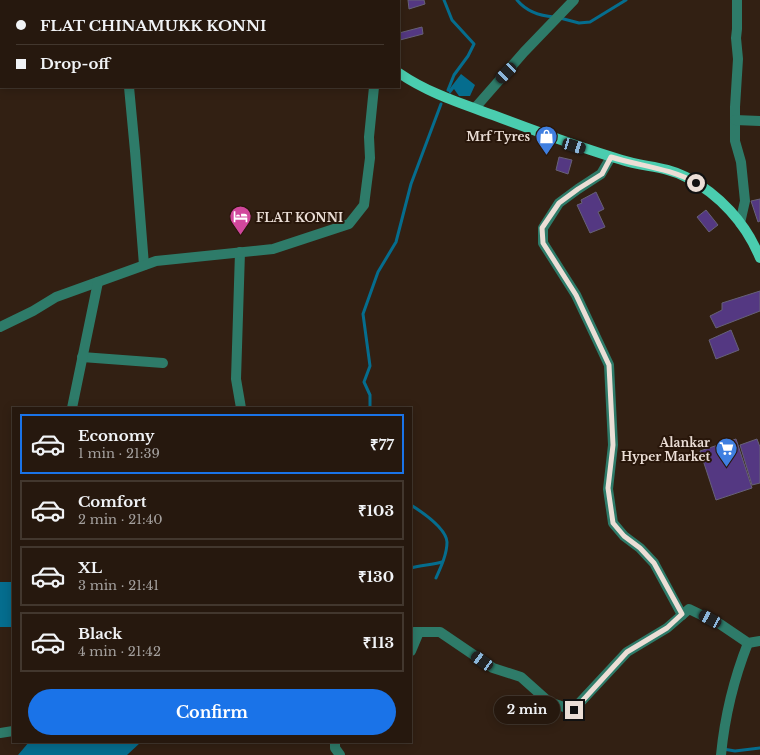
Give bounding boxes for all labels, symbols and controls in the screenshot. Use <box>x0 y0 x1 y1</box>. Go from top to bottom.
text: FLAT CHINAMUKK KONNI <box>40 16 267 35</box>
text: Drop-off <box>40 54 110 73</box>
car <box>493 60 519 86</box>
shop icon: Mrf Tyres <box>533 123 559 156</box>
place label: Mrf Tyres <box>466 129 530 144</box>
car <box>561 137 587 155</box>
route start <box>687 174 705 192</box>
hotel icon: FLAT KONNI <box>227 204 253 237</box>
place label: FLAT KONNI <box>256 210 343 225</box>
icon: car <box>30 426 66 462</box>
text: Economy <box>78 426 155 445</box>
text: ₹77 <box>370 435 394 454</box>
place label: Alankar Hyper Market <box>621 435 710 464</box>
supermarket icon: Alankar Hyper Market <box>713 436 739 469</box>
text: 1 min · 21:39 <box>78 445 160 462</box>
icon: car <box>30 492 66 528</box>
text: Comfort <box>78 492 146 511</box>
text: ₹103 <box>358 501 394 520</box>
text: 2 min · 21:40 <box>78 511 163 528</box>
icon: car <box>30 558 66 594</box>
text: XL <box>78 558 102 577</box>
text: ₹130 <box>358 567 394 586</box>
text: 3 min · 21:41 <box>78 577 159 594</box>
car <box>697 608 723 630</box>
icon: car <box>30 624 66 660</box>
text: Black <box>78 624 122 643</box>
text: ₹113 <box>363 633 394 652</box>
text: 4 min · 21:42 <box>78 643 161 660</box>
car <box>469 649 495 673</box>
button: Confirm <box>28 689 396 735</box>
callout: 2 min <box>494 696 560 724</box>
text: 2 min <box>507 701 547 718</box>
route end <box>565 701 583 719</box>

